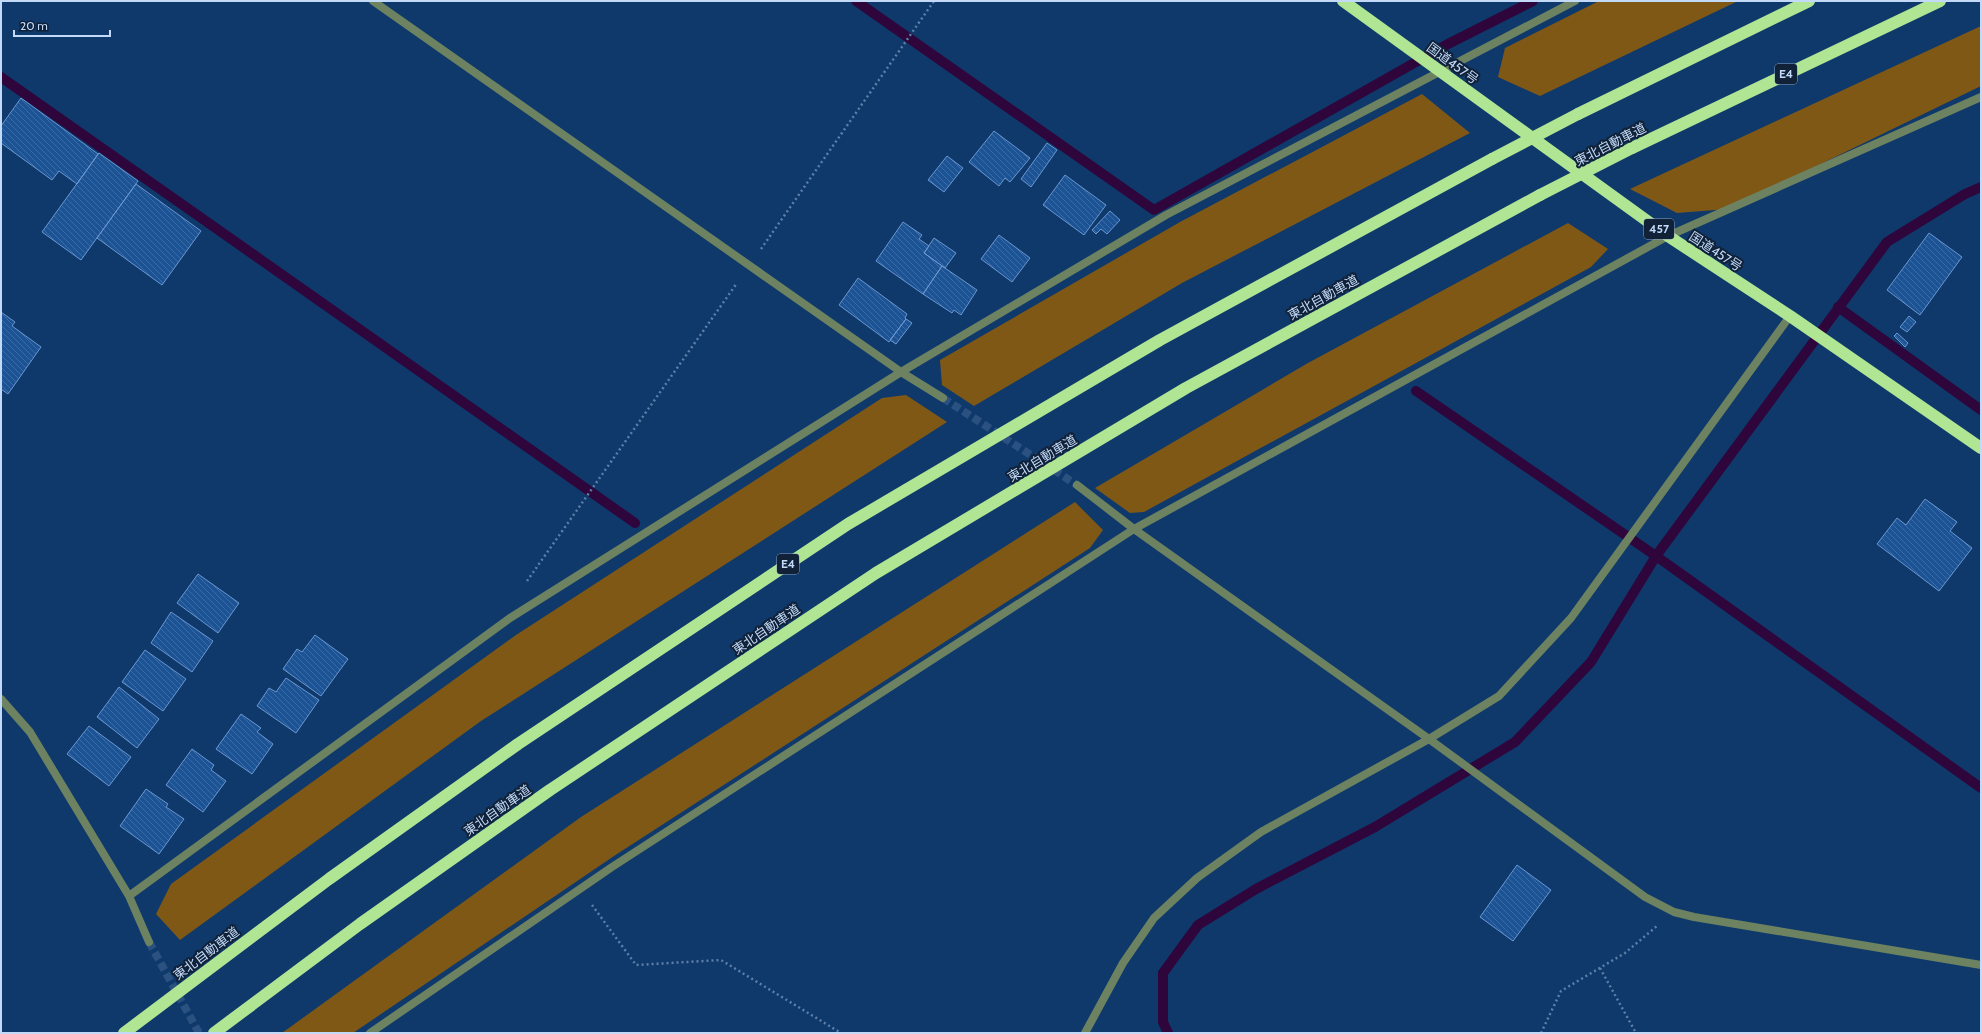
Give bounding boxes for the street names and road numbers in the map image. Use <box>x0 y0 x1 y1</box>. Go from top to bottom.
street label: 国道457号 <box>1424 39 1482 87</box>
road number: E4 <box>1775 64 1797 84</box>
street label: 東北自動車道 <box>1572 119 1648 169</box>
road number: 457 <box>1644 219 1674 239</box>
street label: 国道457号 <box>1686 228 1746 274</box>
street label: 東北自動車道 <box>1285 271 1361 323</box>
street label: 東北自動車道 <box>1004 431 1080 485</box>
road number: E4 <box>777 554 799 574</box>
street label: 東北自動車道 <box>729 601 803 657</box>
street label: 東北自動車道 <box>460 781 534 839</box>
street label: 東北自動車道 <box>170 923 242 983</box>

